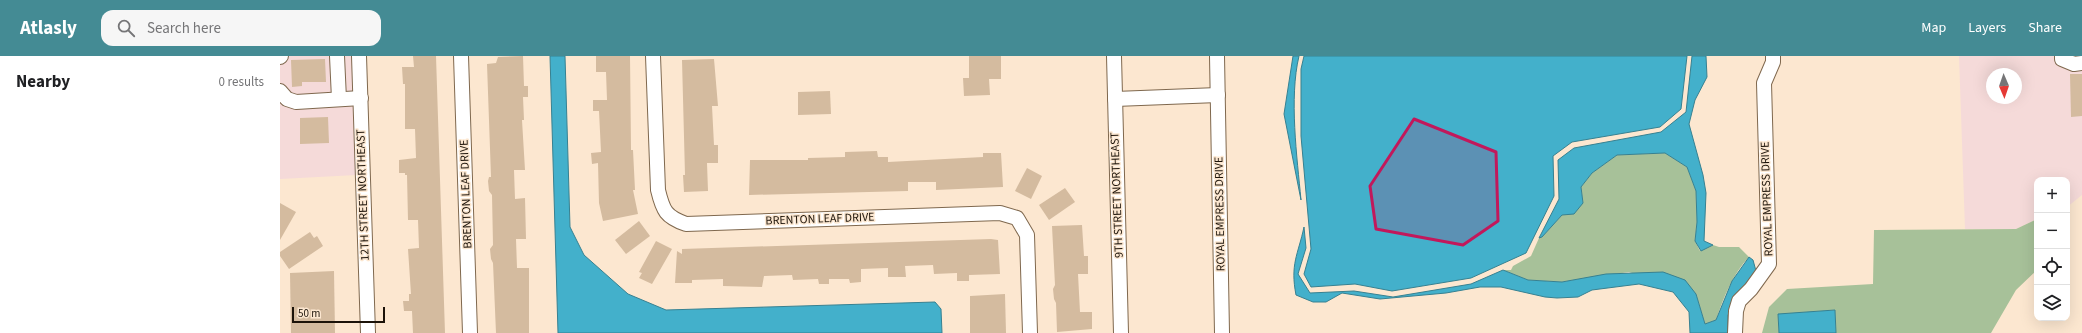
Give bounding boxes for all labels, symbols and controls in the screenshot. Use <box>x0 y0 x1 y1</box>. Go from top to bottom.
search box <box>101 10 381 46</box>
text: Atlasly <box>20 15 77 42</box>
icon: search <box>115 17 137 39</box>
text: Search here <box>147 18 221 39</box>
text: Map <box>1921 18 1946 38</box>
text: Layers <box>1968 18 2006 38</box>
text: Share <box>2028 18 2062 38</box>
north arrow <box>1986 68 2022 104</box>
text: Nearby <box>16 70 70 94</box>
text: 0 results <box>219 73 264 91</box>
street label: 12TH STREET NORTHEAST <box>352 128 374 261</box>
street label: 9TH STREET NORTHEAST <box>1106 131 1128 258</box>
street label: BRENTON LEAF DRIVE <box>456 139 476 249</box>
street label: ROYAL EMPRESS DRIVE <box>1757 141 1777 257</box>
street label: ROYAL EMPRESS DRIVE <box>1210 156 1230 272</box>
map controls <box>2034 177 2070 321</box>
button: + <box>2034 177 2070 213</box>
street label: BRENTON LEAF DRIVE <box>765 209 875 229</box>
button: − <box>2034 213 2070 249</box>
button: locate <box>2034 249 2070 285</box>
button: layers <box>2034 285 2070 321</box>
scale bar <box>292 305 385 324</box>
text: 50 m <box>298 306 320 321</box>

